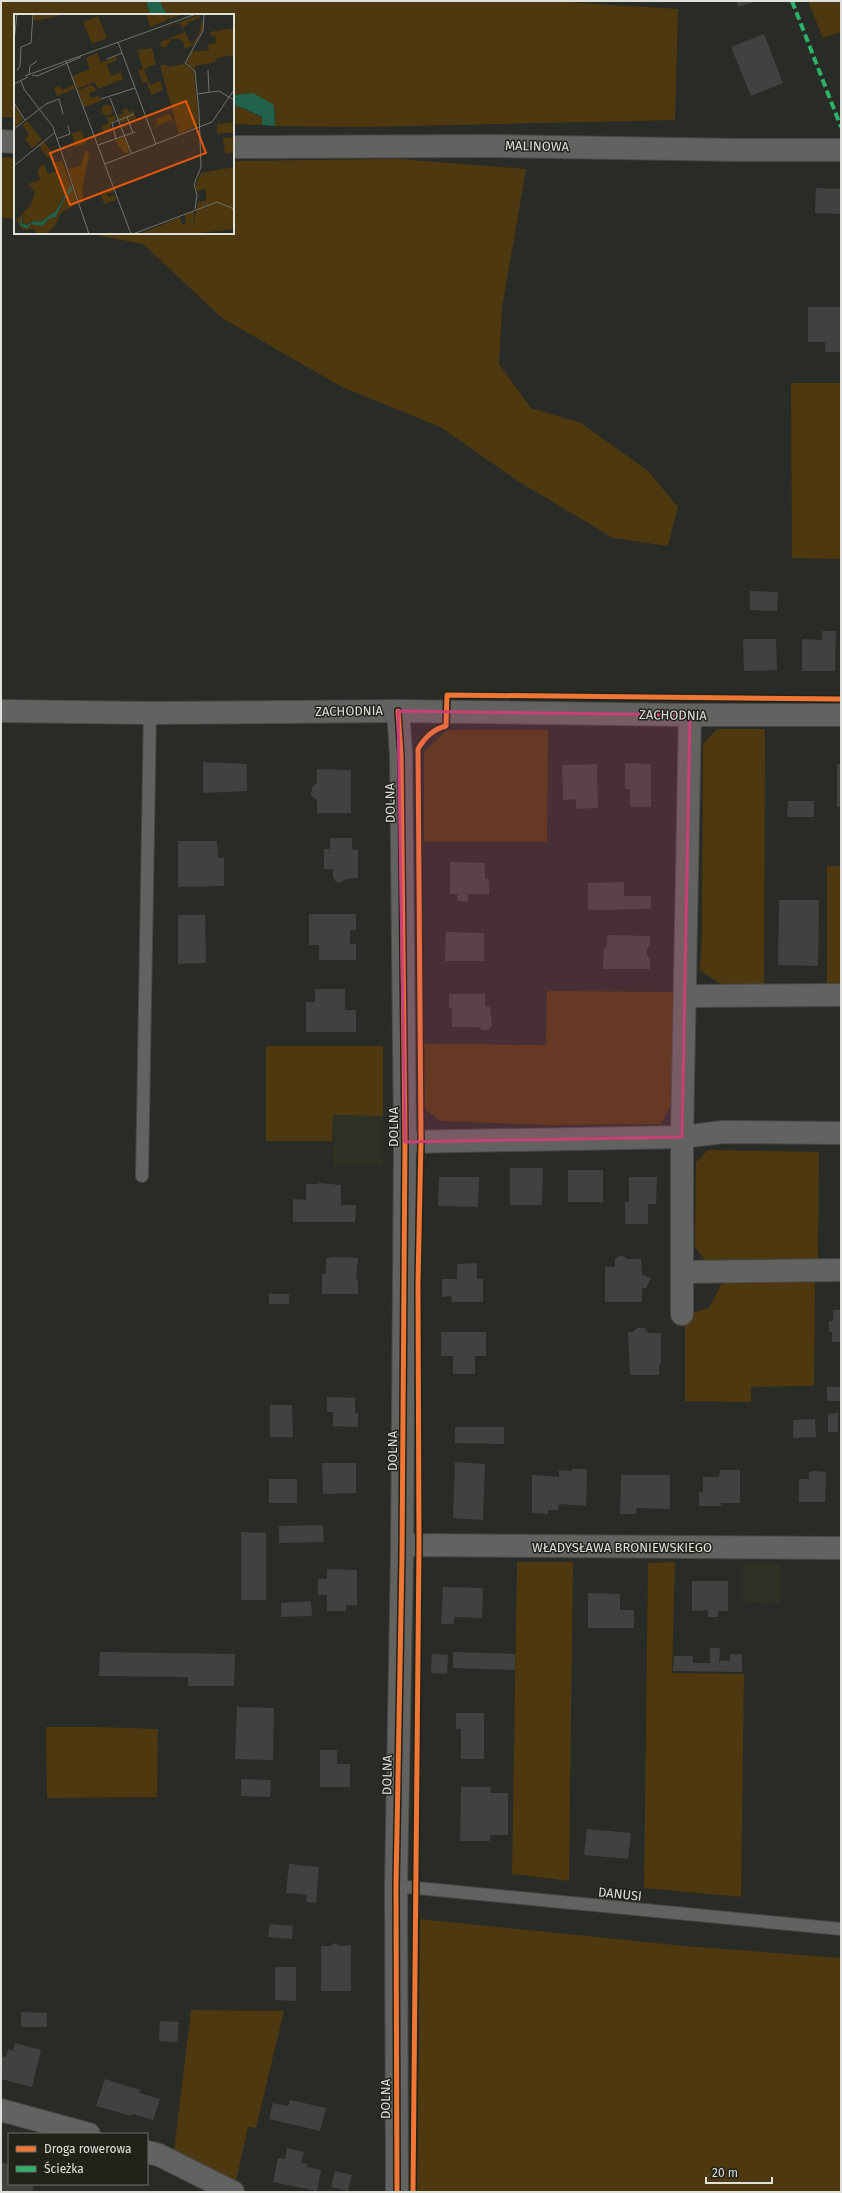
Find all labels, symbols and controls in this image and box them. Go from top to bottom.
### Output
inset map [14,14,234,234]
street label: MALINOWA [505,138,570,154]
street label: ZACHODNIA [315,703,384,719]
street label: ZACHODNIA [639,707,708,723]
street label: DOLNA [382,782,398,823]
street label: DOLNA [386,1106,401,1147]
street label: DOLNA [385,1430,400,1471]
street label: WŁADYSŁAWA BRONIEWSKIEGO [532,1540,712,1555]
street label: DOLNA [379,1754,395,1795]
street label: DANUSI [597,1884,643,1904]
street label: DOLNA [378,2078,393,2119]
legend [8,2133,148,2185]
text: Droga rowerowa [44,2142,131,2156]
scale bar [706,2159,772,2185]
text: Ścieżka [44,2161,84,2176]
text: 20 m [712,2166,738,2180]

